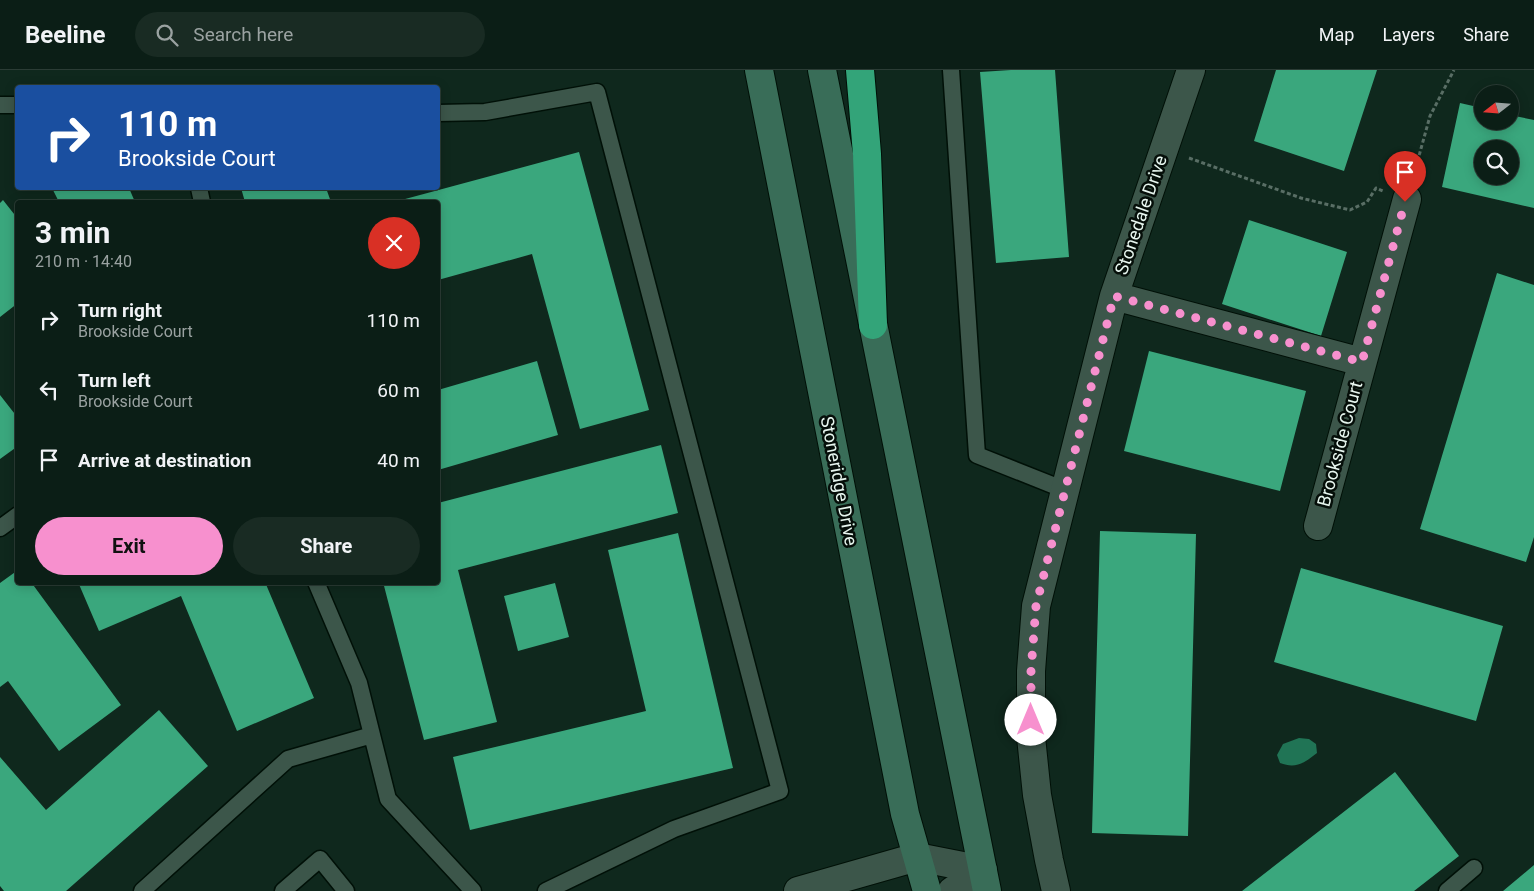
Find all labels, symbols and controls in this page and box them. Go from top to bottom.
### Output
search box [135,12,485,57]
text: Beeline [25,21,105,49]
icon: search [153,21,181,49]
text: Search here [193,23,293,46]
text: Map [1319,24,1354,45]
text: Layers [1382,24,1435,45]
text: Share [1463,24,1509,45]
north arrow [1474,85,1519,130]
map controls [1474,85,1519,185]
text: 110 m [118,104,217,145]
icon: right [35,105,100,170]
button: search [1474,140,1519,185]
text: Brookside Court [118,146,276,171]
pin [1384,151,1426,202]
street label: Stonedale Drive [1110,152,1171,277]
icon: arrive [1391,158,1419,186]
text: 3 min [35,215,110,250]
button: close [368,217,420,269]
text: 210 m · 14:40 [35,252,132,271]
text: Turn right [78,299,162,322]
icon: right [35,306,63,334]
text: 110 m [367,309,420,332]
text: Brookside Court [78,322,193,341]
text: Turn left [78,369,151,392]
icon: left [35,376,63,404]
text: 60 m [377,379,420,402]
street label: Brookside Court [1313,379,1366,509]
text: Brookside Court [78,392,193,411]
street label: Stoneridge Drive [817,414,862,547]
icon: arrive [35,446,63,474]
text: Arrive at destination [78,449,251,472]
text: 40 m [377,449,420,472]
button: Exit [35,517,223,575]
button: Share [233,517,420,575]
position arrow [1004,693,1056,745]

